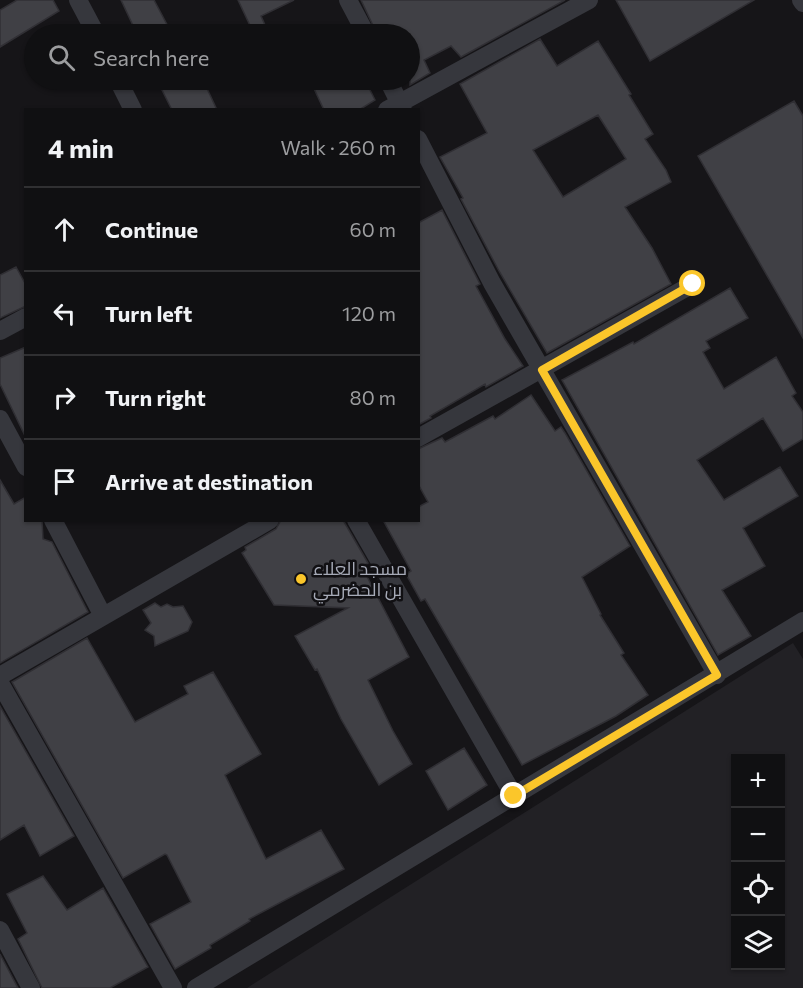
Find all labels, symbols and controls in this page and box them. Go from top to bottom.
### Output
search box [24,24,420,90]
icon: search [45,41,78,74]
text: Search here [93,44,209,71]
text: 4 min [48,132,114,163]
text: Walk · 260 m [280,135,396,159]
icon: ahead [48,213,81,246]
text: Continue [105,216,198,243]
text: 60 m [350,217,396,241]
route start [679,270,705,296]
icon: left [48,297,81,330]
text: Turn left [105,300,192,327]
text: 120 m [342,301,396,325]
icon: right [48,381,81,414]
text: Turn right [105,384,206,411]
text: 80 m [350,385,396,409]
icon: arrive [48,465,81,498]
text: Arrive at destination [105,468,313,495]
place label: مسجد العلاء بن الحضرمي [313,557,407,604]
marker: مسجد العلاء بن الحضرمي [294,572,308,586]
map controls [731,754,785,970]
button: + [731,754,785,808]
route end [500,782,526,808]
button: − [731,808,785,862]
button: locate [731,862,785,916]
button: layers [731,916,785,970]

